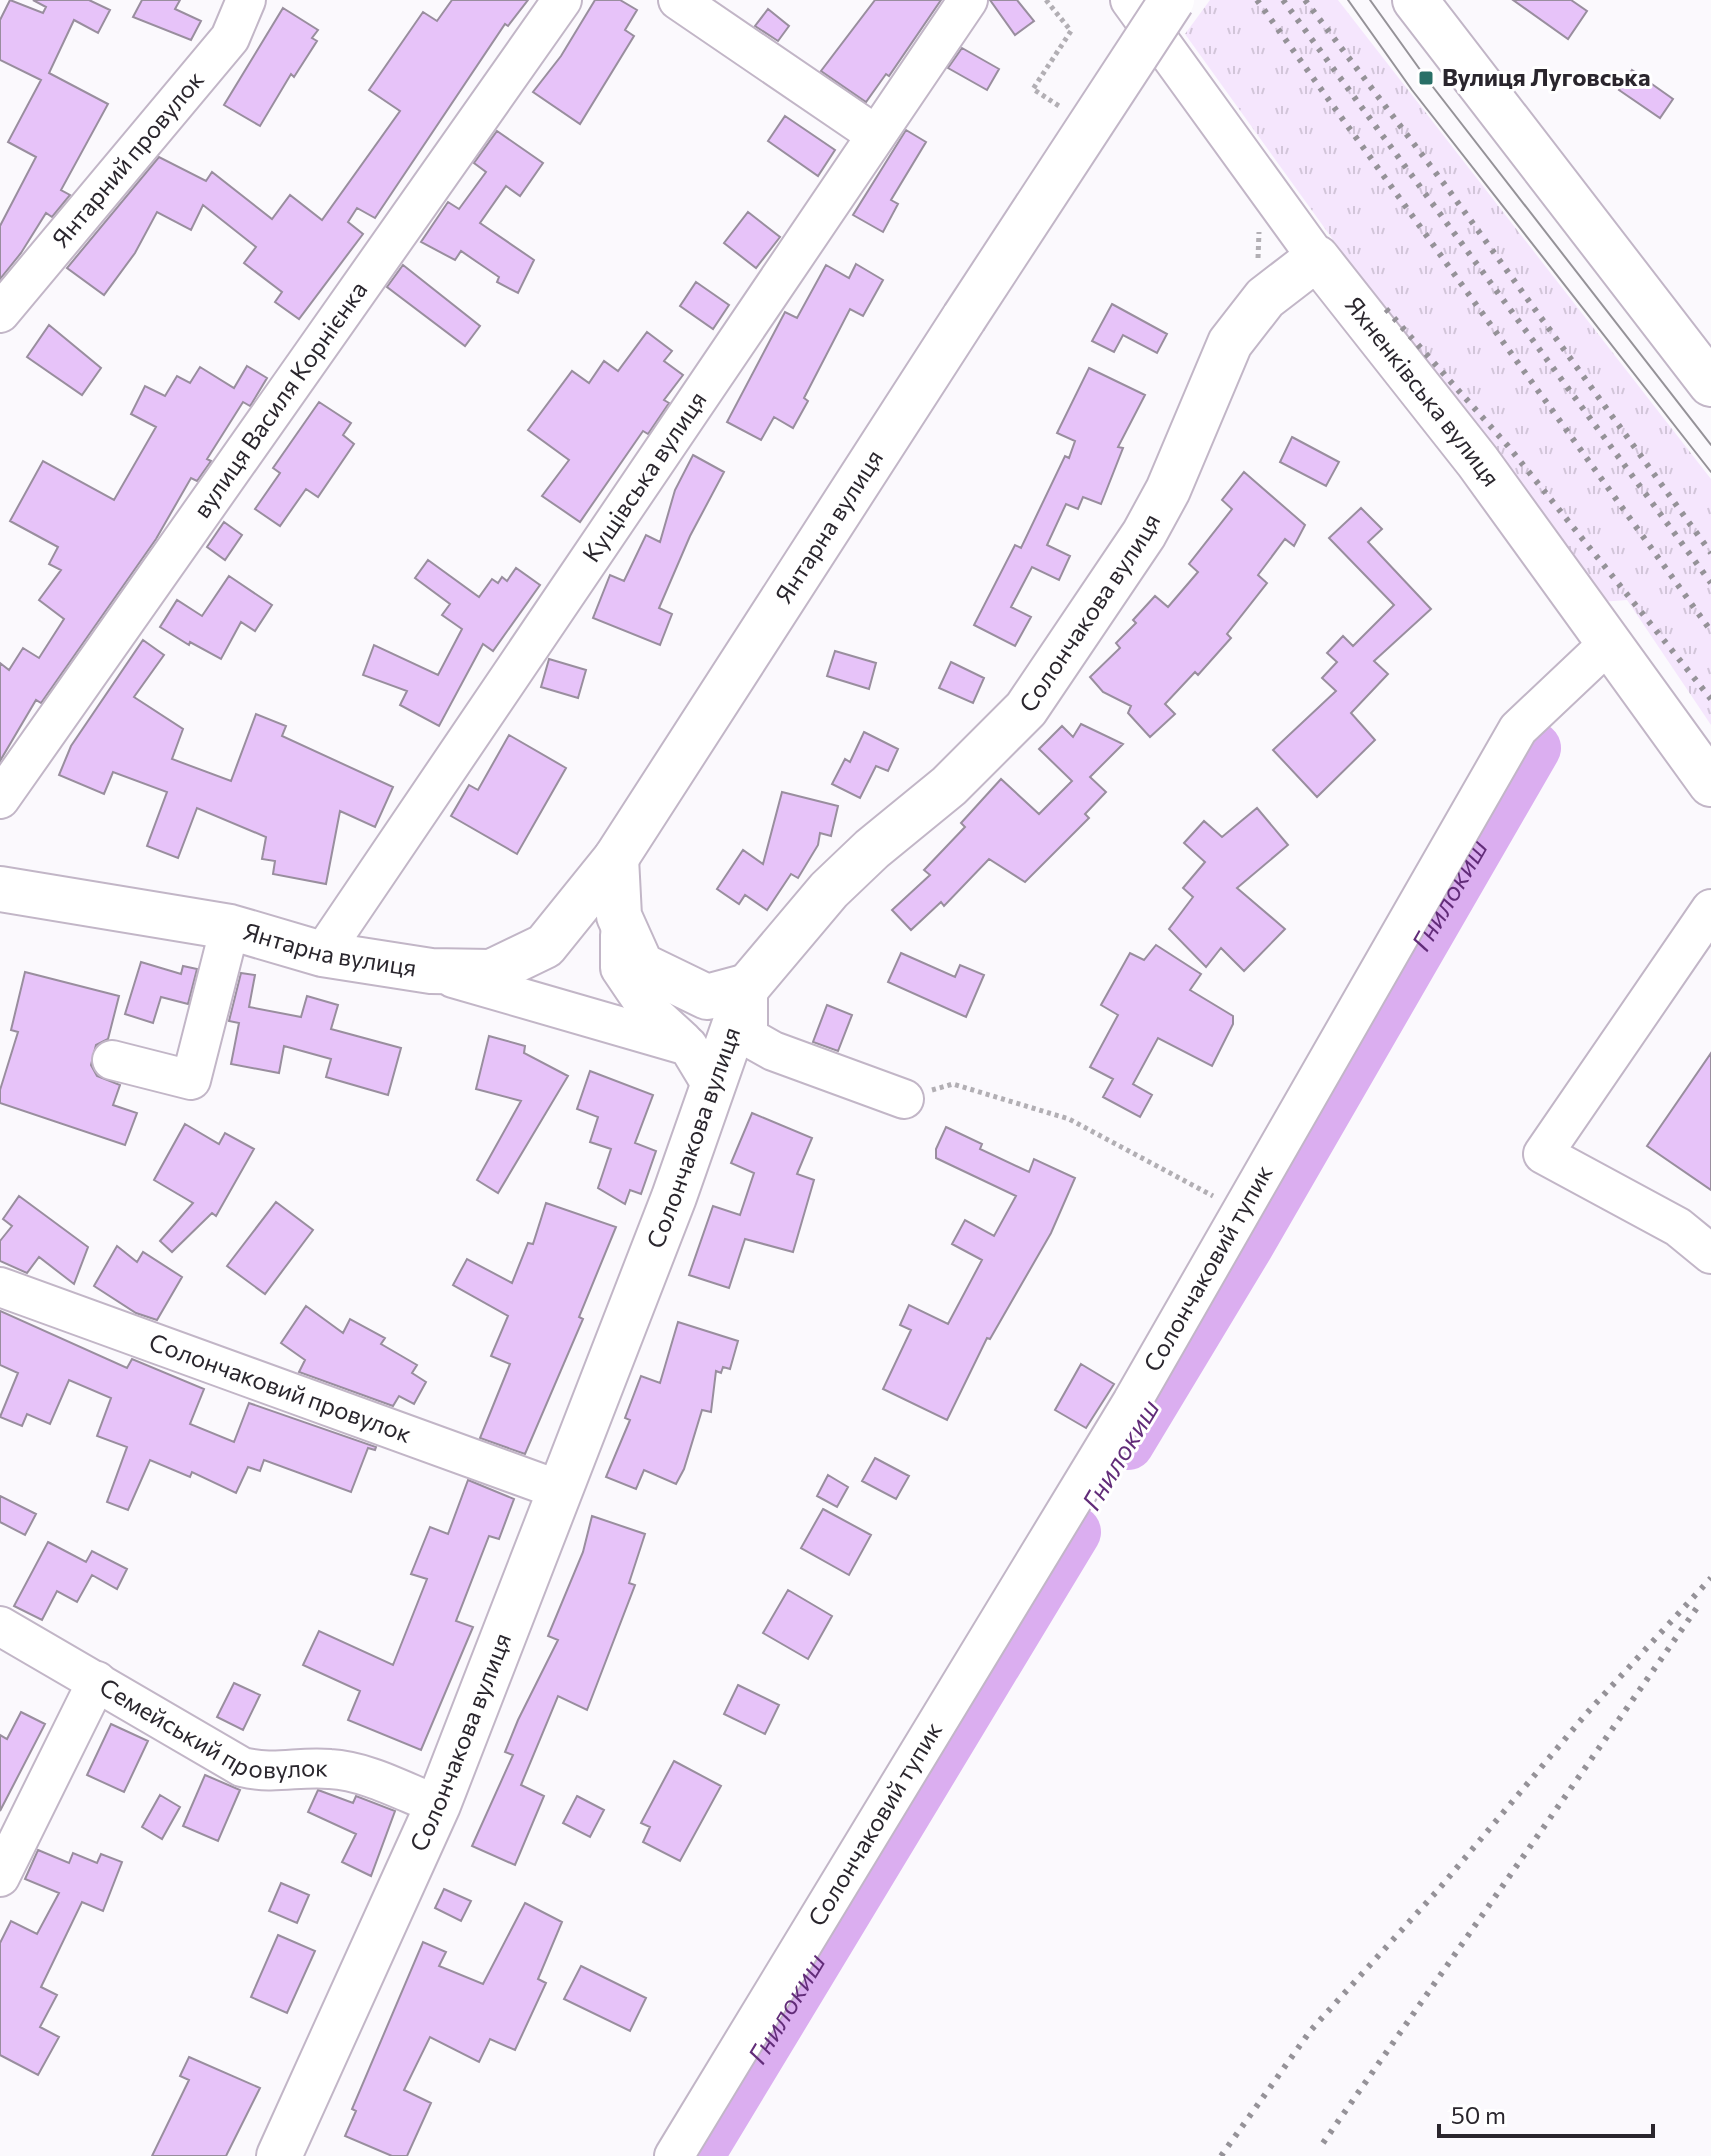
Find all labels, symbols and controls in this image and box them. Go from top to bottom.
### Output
place label: Вулиця Луговська [1442,62,1650,91]
street label: Янтарний провулок [45,65,209,253]
marker: Вулиця Луговська [1417,69,1435,87]
street label: вулиця Василя Корнієнка [186,275,373,523]
street label: Яхненківська вулиця [1340,290,1507,491]
street label: Кущівська вулиця [576,385,712,567]
street label: Янтарна вулиця [768,444,888,608]
street label: Солончакова вулиця [1012,508,1165,717]
water label: Гнилокиш [1404,834,1493,956]
street label: Янтарна вулиця [240,916,419,982]
street label: Солончакова вулиця [640,1023,745,1252]
street label: Солончаковий тупик [1137,1159,1278,1376]
street label: Солончаковий провулок [146,1326,416,1448]
water label: Гнилокиш [1075,1393,1165,1515]
street label: Солончакова вулиця [403,1629,516,1856]
street label: Семейський провулок [95,1671,329,1783]
street label: Солончаковий тупик [801,1716,947,1931]
water label: Гнилокиш [741,1947,831,2069]
scale bar [1439,2088,1653,2138]
text: 50 m [1451,2100,1506,2129]

